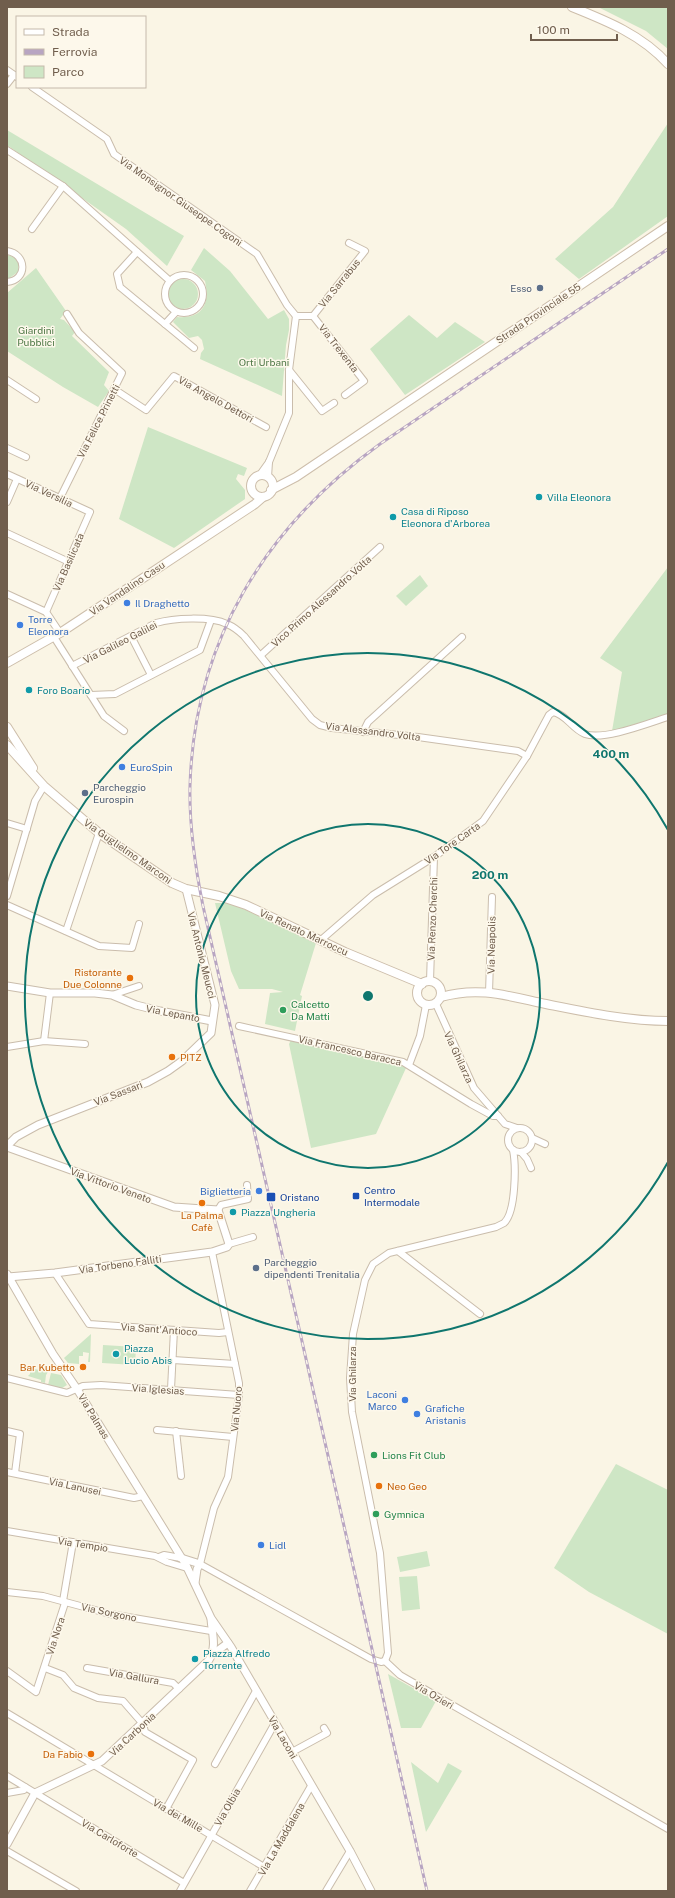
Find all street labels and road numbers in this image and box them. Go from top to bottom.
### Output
street label: Via Monsignor Giuseppe Cogoni [117,154,245,248]
street label: Via Sarrabus [316,256,362,310]
street label: Strada Provinciale 55 [493,280,583,346]
street label: Via Trexenta [316,321,362,375]
street label: Via Angelo Dettori [176,373,256,425]
street label: Via Felice Prinetti [74,382,122,460]
street label: Via Versilia [23,477,75,509]
street label: Via Basilicata [50,531,86,593]
street label: Vico Primo Alessandro Volta [268,553,374,649]
street label: Via Vandalino Casu [87,558,167,618]
street label: Via Galileo Galilei [81,618,159,666]
street label: Via Alessandro Volta [325,719,421,743]
street label: Via Guglielmo Marconi [82,816,174,886]
street label: Via Tore Carta [422,819,482,867]
street label: Via Renzo Cherchi [425,877,439,961]
street label: Via Renato Marroccu [258,906,351,958]
street label: Via Antonio Meucci [185,910,219,1000]
street label: Via Neapolis [484,916,498,974]
street label: Via Lepanto [145,1002,201,1024]
street label: Via Ghilarza [442,1029,476,1085]
street label: Via Francesco Baracca [297,1032,403,1068]
street label: Via Sassari [92,1078,144,1108]
street label: Via Vittorio Veneto [69,1165,154,1205]
street label: Via Torbeno Falliti [78,1252,162,1276]
street label: Via Sant'Antioco [120,1320,198,1338]
street label: Via Ghilarza [346,1346,358,1402]
street label: Via Iglesias [131,1381,185,1397]
street label: Via Nuoro [228,1385,244,1432]
street label: Via Palmas [76,1391,112,1441]
street label: Via Lanusei [48,1475,102,1497]
street label: Via Tempio [57,1534,109,1554]
street label: Via Sorgono [80,1600,138,1624]
street label: Via Nora [43,1615,67,1657]
street label: Via Gallura [108,1666,160,1686]
street label: Via Ozieri [412,1679,456,1711]
street label: Via Carbonia [106,1710,158,1758]
street label: Via Laconi [266,1713,300,1761]
street label: Via Olbia [211,1786,243,1828]
street label: Via dei Mille [151,1796,206,1834]
street label: Via La Maddalena [255,1800,307,1878]
street label: Via Carloforte [79,1816,141,1860]

